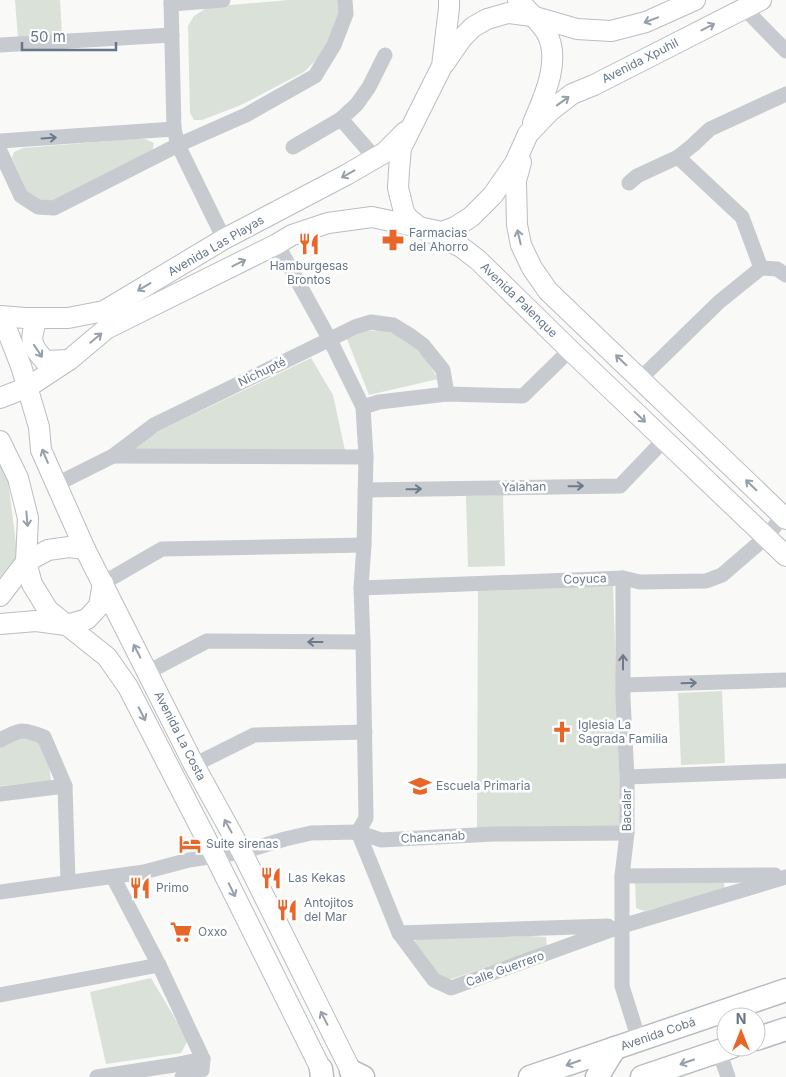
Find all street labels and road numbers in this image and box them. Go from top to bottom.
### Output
street label: Avenida Xpuhil [599,35,681,86]
street label: Avenida Las Playas [165,212,267,279]
street label: Avenida Palenque [478,259,561,340]
street label: Nichupté [236,354,288,390]
street label: Yalahan [502,479,546,494]
street label: Coyuca [563,570,607,587]
street label: Avenida La Costa [151,689,209,783]
street label: Bacalar [619,788,634,831]
street label: Chancanab [400,827,466,846]
street label: Calle Guerrero [464,947,546,990]
street label: Avenida Cobá [618,1014,697,1053]

